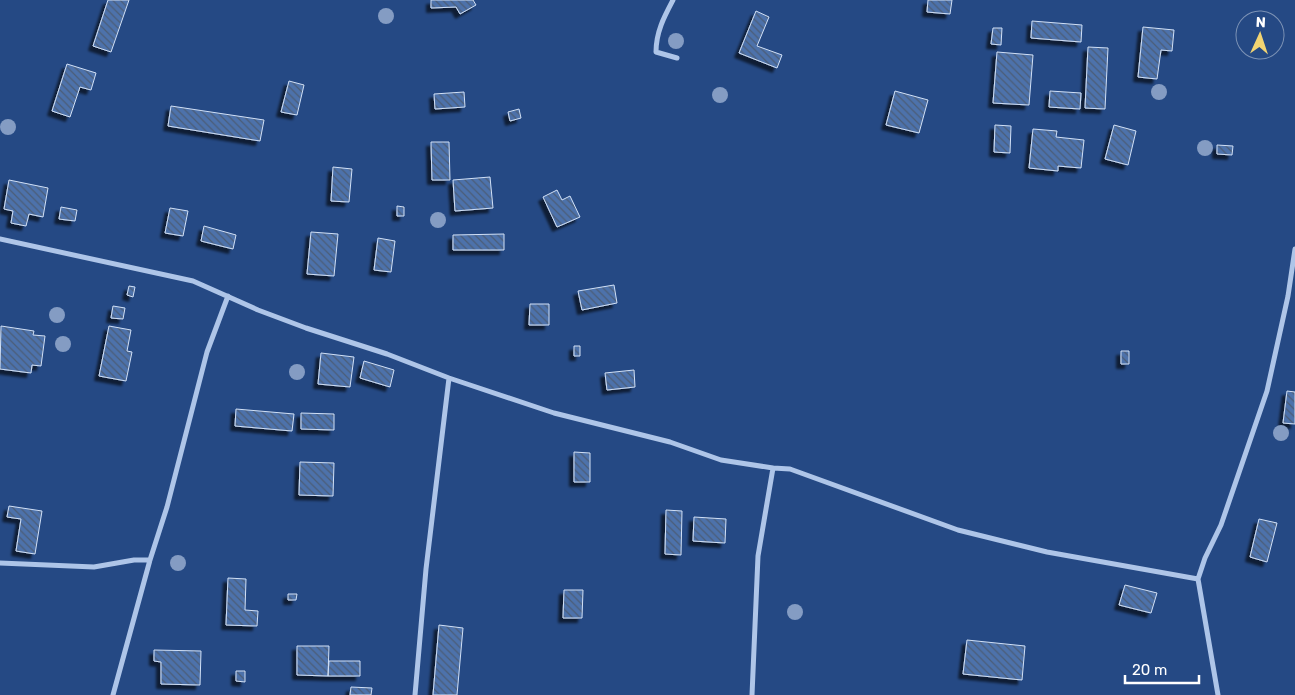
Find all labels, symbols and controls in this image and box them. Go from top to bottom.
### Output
north arrow [1235,10,1285,60]
text: N [1255,14,1266,31]
scale bar [1125,652,1199,684]
text: 20 m [1132,661,1167,679]

